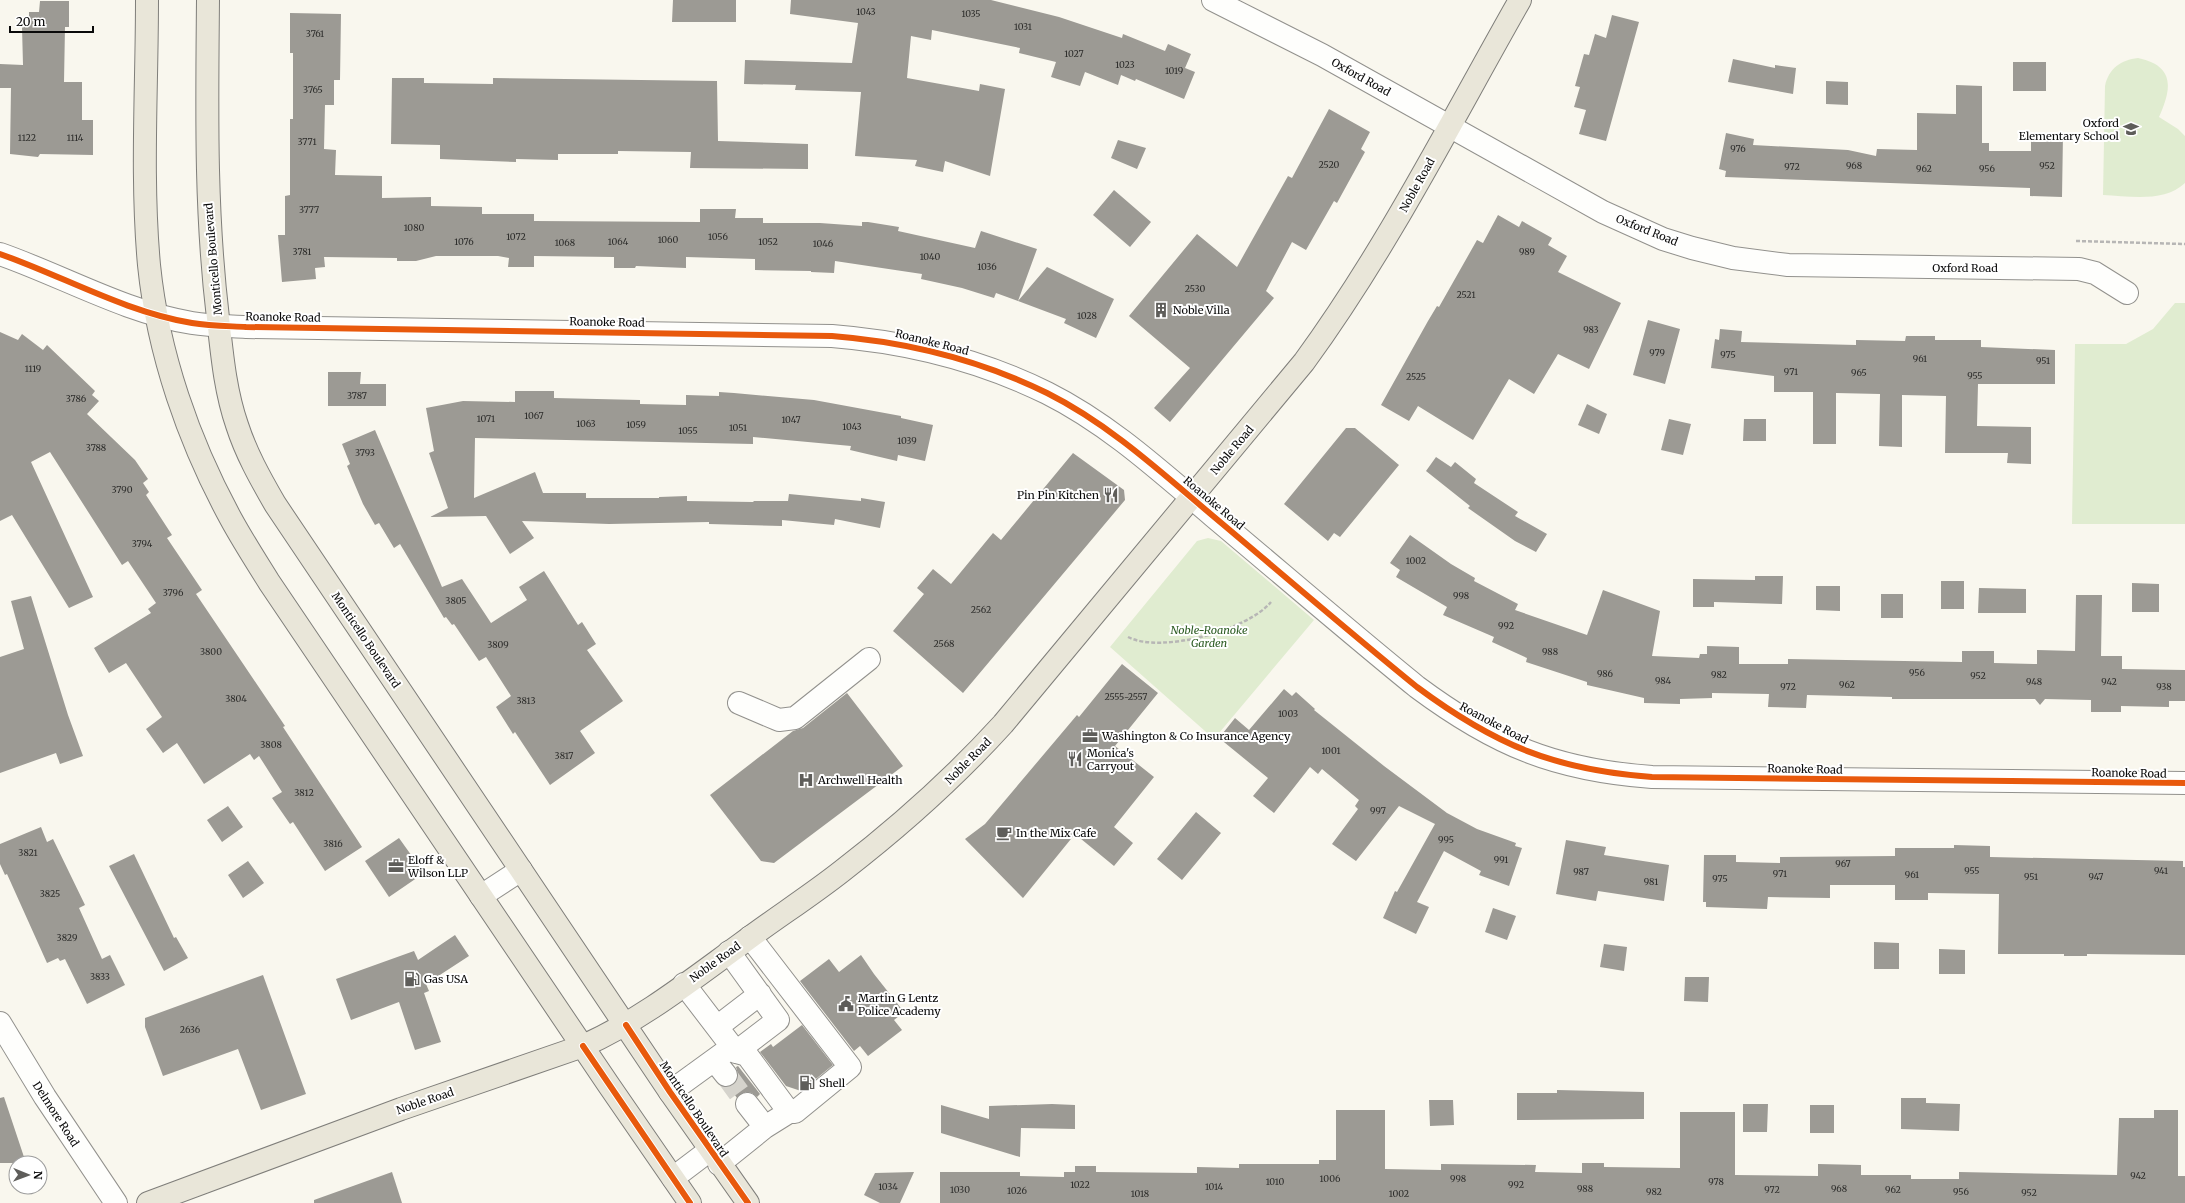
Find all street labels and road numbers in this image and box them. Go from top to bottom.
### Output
street label: Oxford Road [1329,55,1393,99]
street label: Noble Road [1396,155,1438,215]
street label: Monticello Boulevard [201,202,225,316]
street label: Oxford Road [1614,211,1680,249]
street label: Oxford Road [1932,261,1998,275]
street label: Roanoke Road [245,309,321,325]
street label: Roanoke Road [569,314,645,330]
street label: Roanoke Road [894,326,971,358]
street label: Noble Road [1207,422,1257,477]
street label: Roanoke Road [1181,473,1248,533]
street label: Monticello Boulevard [329,589,404,691]
street label: Roanoke Road [1457,699,1531,747]
street label: Noble Road [942,735,994,787]
street label: Roanoke Road [1767,761,1843,777]
street label: Roanoke Road [2091,765,2167,781]
street label: Noble Road [687,939,744,985]
street label: Monticello Boulevard [657,1058,732,1160]
street label: Delmore Road [30,1079,82,1149]
street label: Noble Road [394,1085,456,1117]

